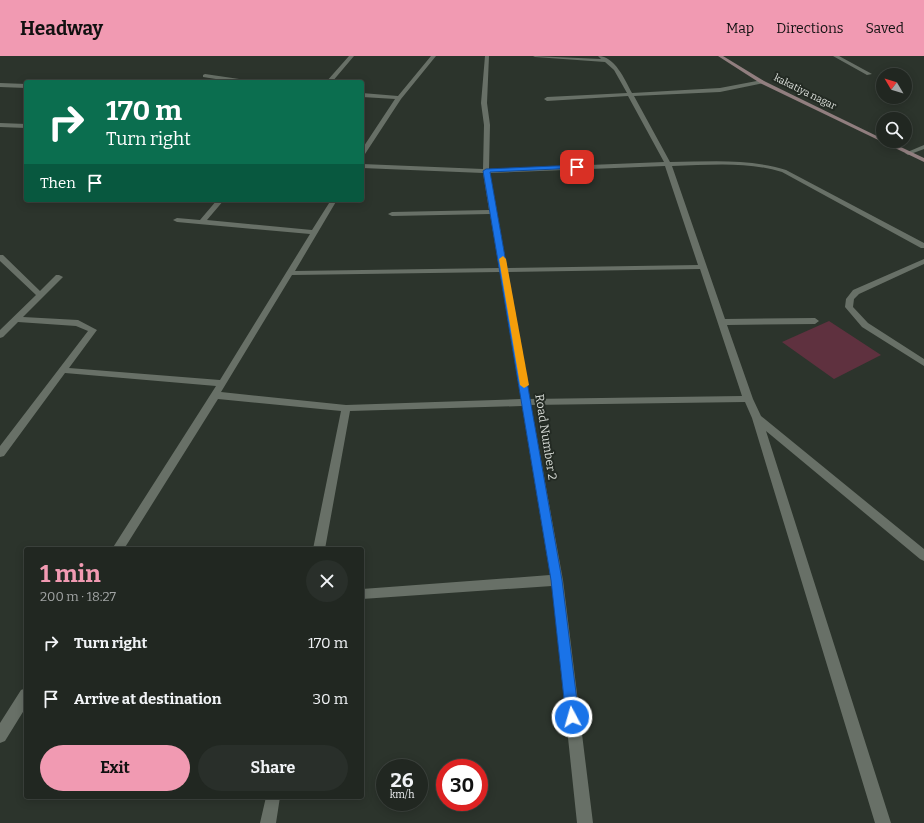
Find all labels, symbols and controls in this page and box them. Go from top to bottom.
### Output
text: Headway [20,17,103,40]
text: Map [726,20,754,37]
text: Directions [776,20,844,37]
text: Saved [866,20,904,37]
north arrow [876,68,912,104]
map controls [876,68,912,148]
street label: kakatiya nagar [772,72,839,113]
text: 170 m [106,94,182,127]
icon: right [40,96,92,148]
button: search [876,112,912,148]
text: Turn right [106,128,191,150]
pin [560,150,594,184]
icon: arrive [566,156,588,178]
icon: arrive [84,172,106,194]
text: Then [40,174,76,192]
street label: Road Number 2 [532,393,560,481]
text: 1 min [40,560,101,588]
button: close [306,560,348,602]
text: 200 m · 18:27 [40,589,116,604]
icon: right [40,632,62,654]
text: Turn right [74,634,147,652]
text: 170 m [308,634,348,652]
icon: arrive [40,688,62,710]
text: Arrive at destination [74,690,221,708]
text: 30 m [313,690,348,708]
position arrow [551,696,593,738]
button: Exit [40,745,190,791]
button: Share [198,745,348,791]
speed limit sign: 30 [436,759,488,811]
text: 26 [390,768,414,792]
text: km/h [390,789,414,801]

